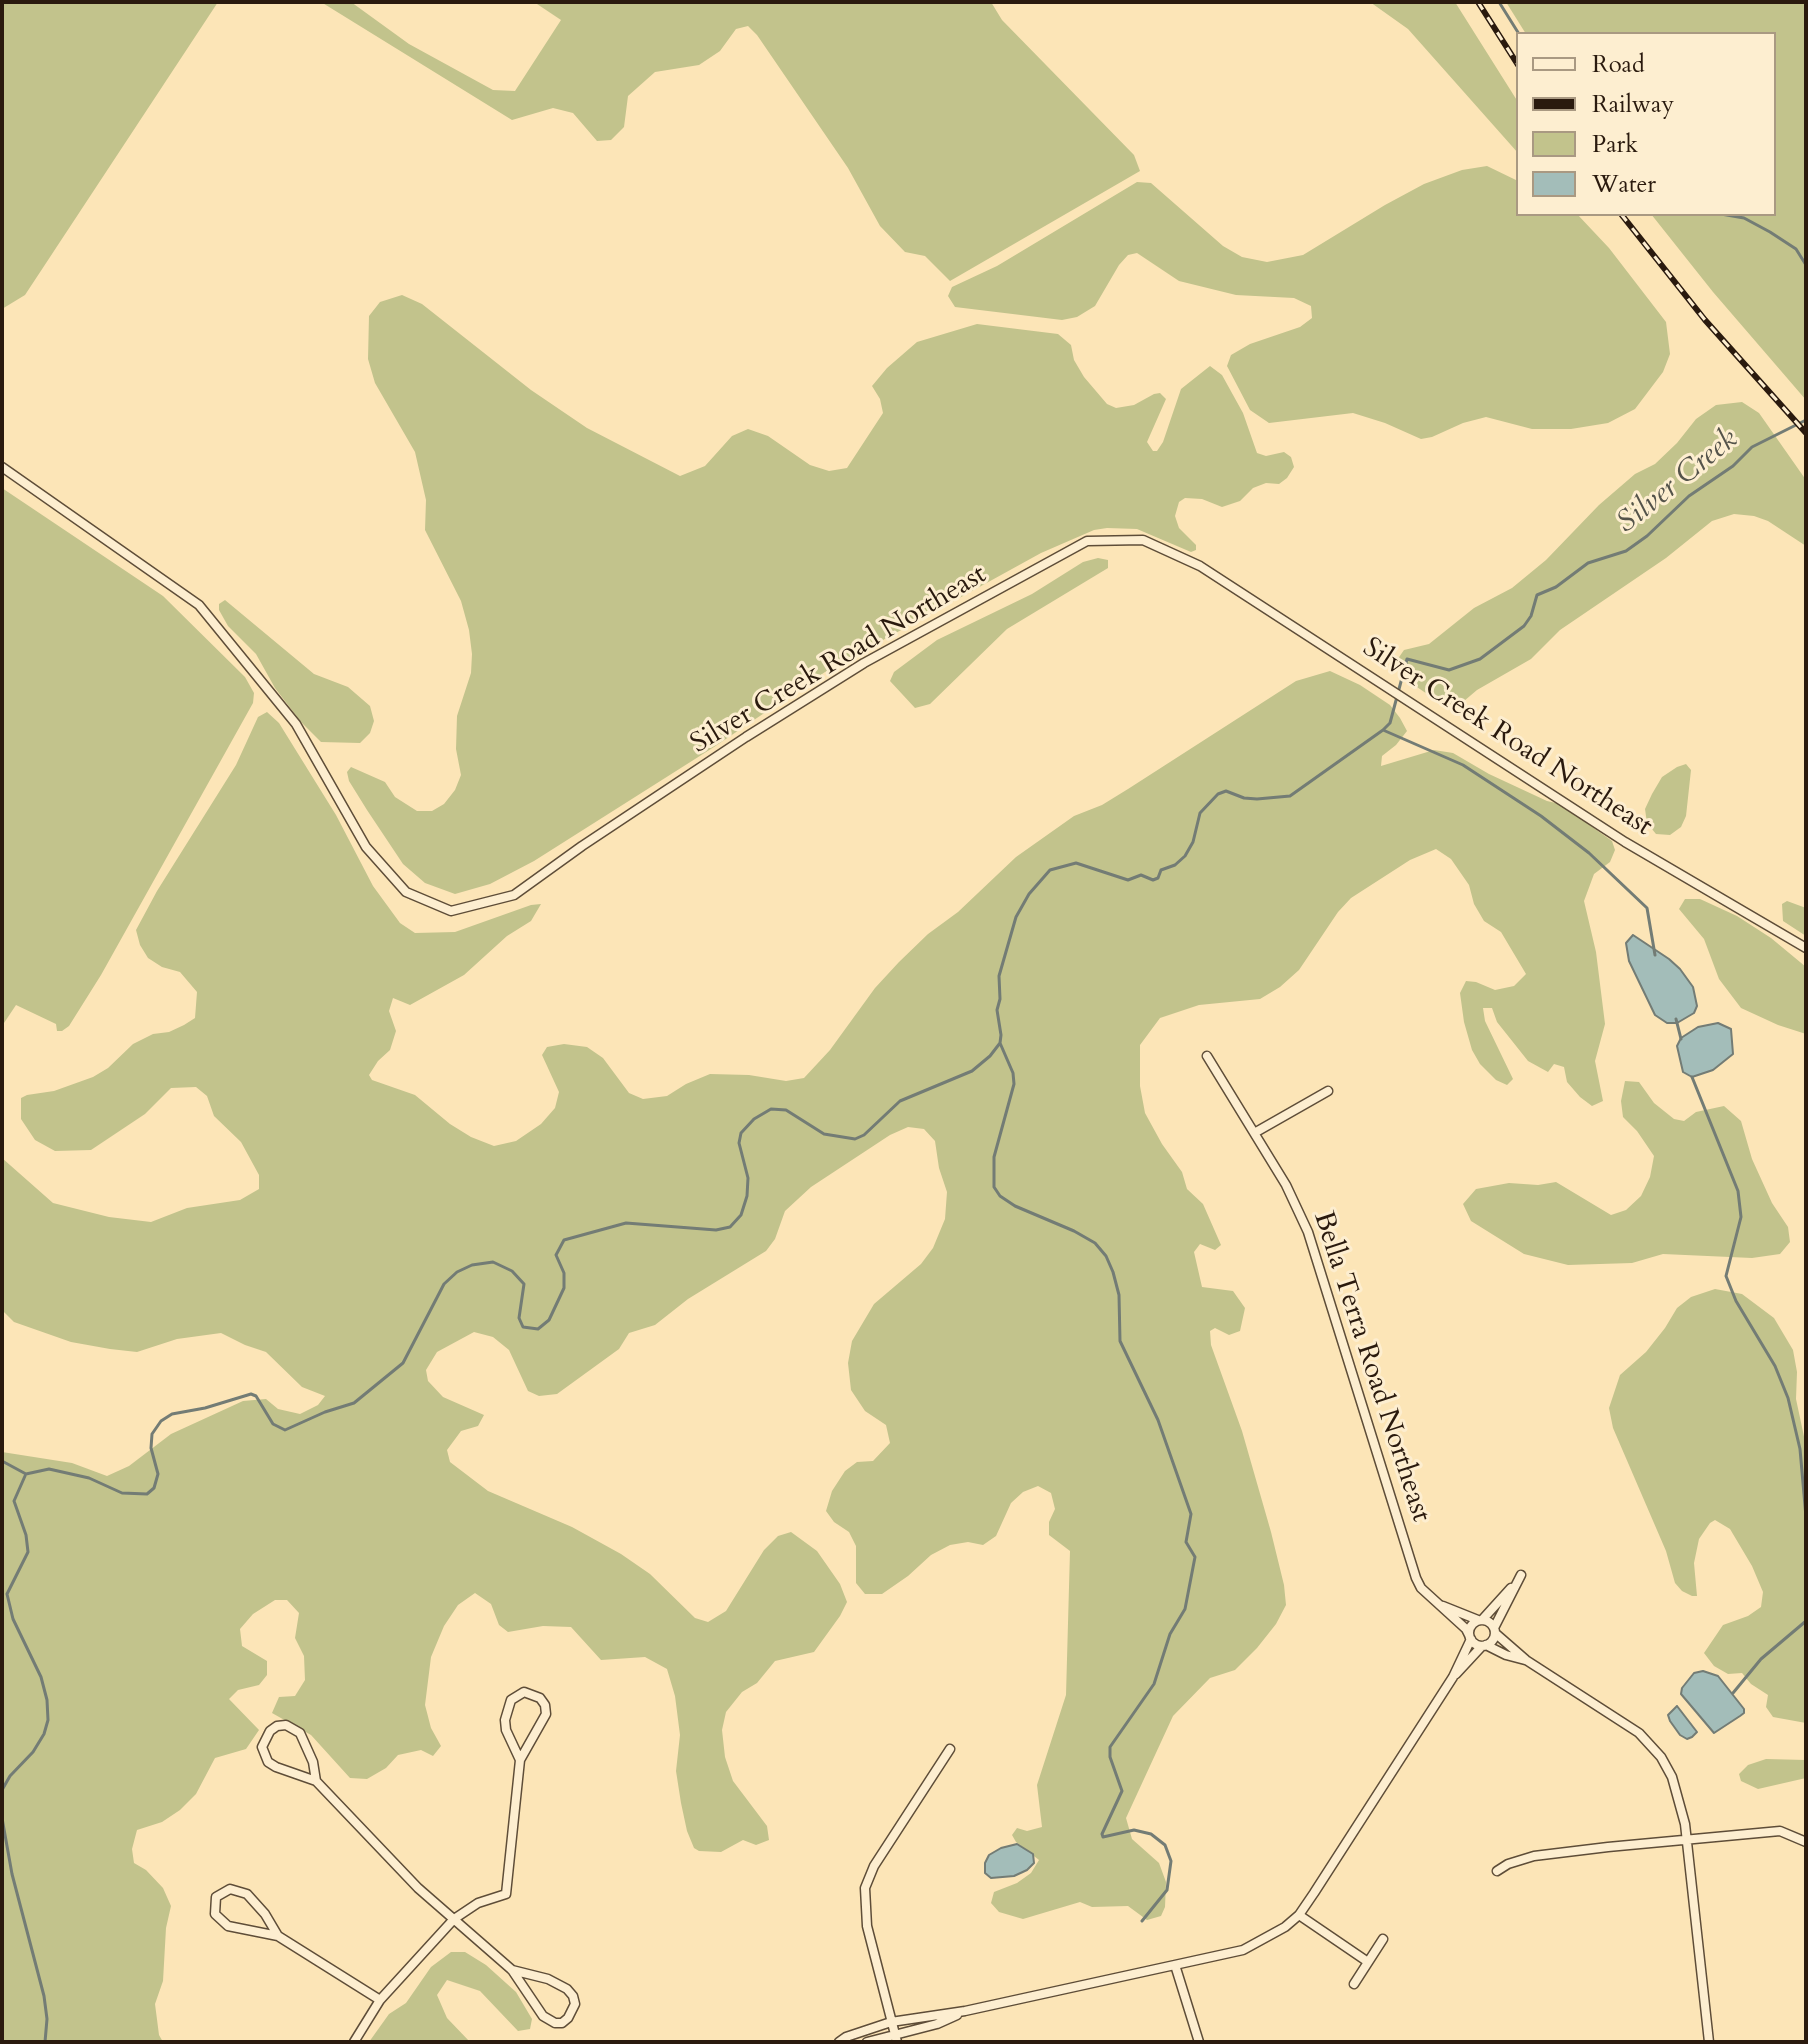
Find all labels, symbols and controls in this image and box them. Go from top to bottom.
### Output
legend [1516,32,1776,216]
text: Road [1592,48,1645,81]
text: Railway [1592,88,1674,121]
text: Park [1592,128,1638,161]
text: Water [1592,168,1656,201]
water label: Silver Creek [1610,422,1746,542]
street label: Silver Creek Road Northeast [685,558,993,762]
street label: Silver Creek Road Northeast [1356,632,1658,844]
street label: Bella Terra Road Northeast [1305,1208,1437,1526]

